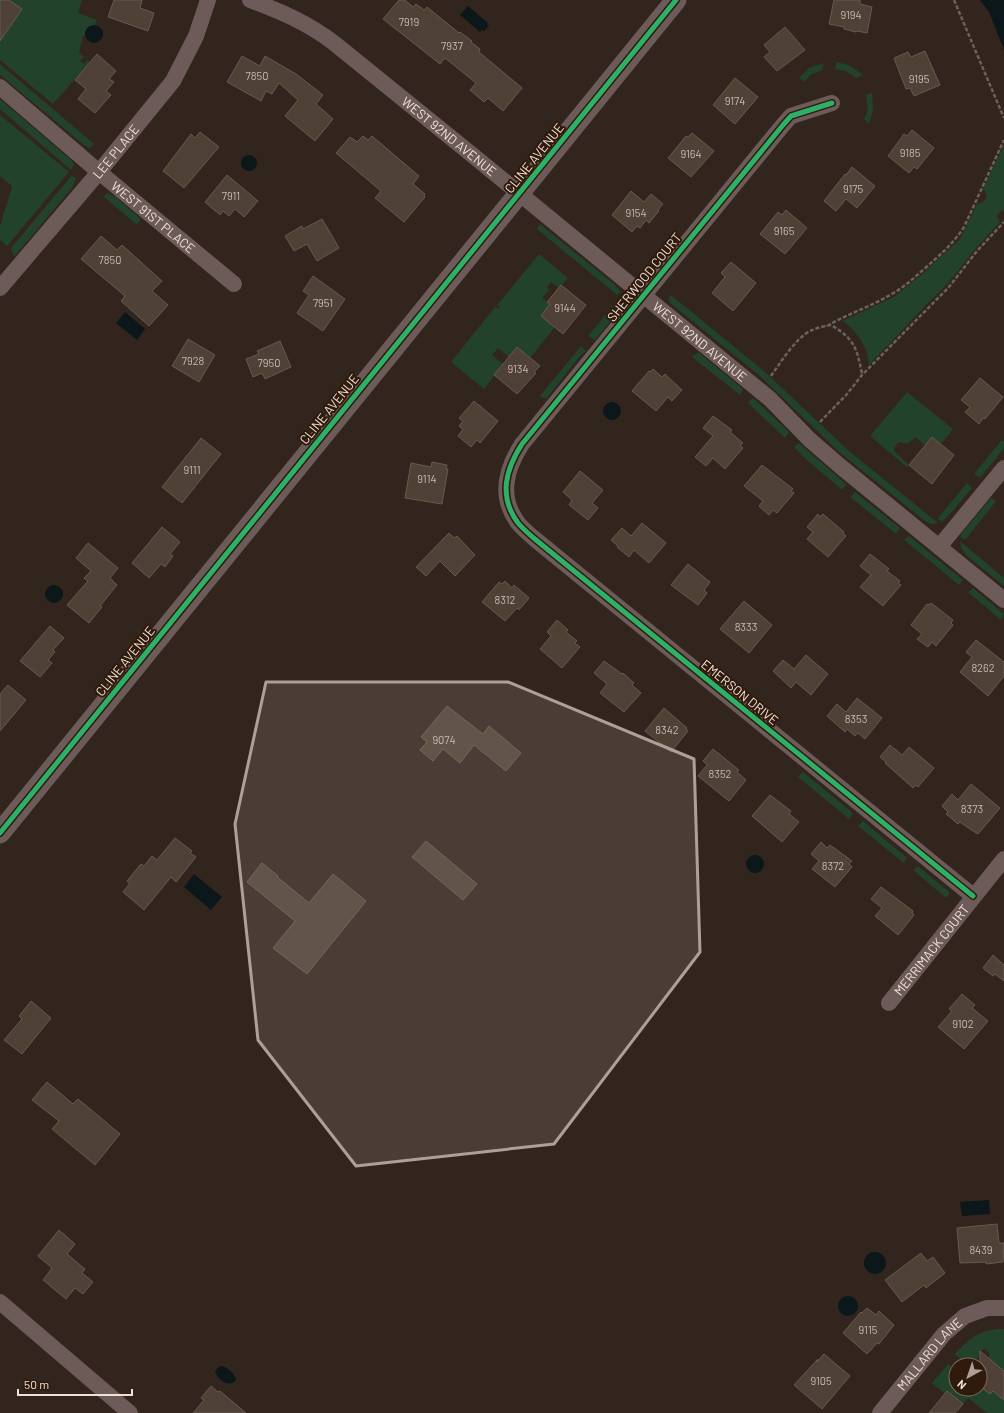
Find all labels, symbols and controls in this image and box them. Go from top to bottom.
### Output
house number: 9194 [840,8,862,21]
house number: 7919 [399,15,419,28]
house number: 7937 [441,39,463,52]
house number: 7850 [246,69,268,82]
house number: 9195 [909,72,930,85]
street label: WEST 92ND AVENUE [399,93,500,180]
house number: 9174 [725,94,745,107]
street label: CLINE AVENUE [501,120,567,196]
street label: LEE PLACE [89,121,142,182]
house number: 9185 [900,146,921,159]
house number: 9164 [680,147,702,160]
street label: WEST 91ST PLACE [108,178,199,256]
house number: 9175 [843,182,863,195]
house number: 7911 [222,189,240,202]
house number: 9154 [625,206,647,219]
house number: 9165 [774,224,795,237]
street label: SHERWOOD COURT [603,229,685,325]
house number: 7850 [99,253,121,266]
house number: 7951 [313,296,333,309]
street label: WEST 92ND AVENUE [650,298,750,385]
house number: 9144 [554,301,576,314]
house number: 7928 [182,354,205,367]
house number: 7950 [258,356,280,369]
house number: 9134 [507,362,529,375]
street label: CLINE AVENUE [296,371,362,447]
house number: 9111 [183,463,201,476]
house number: 9114 [417,472,437,485]
house number: 8312 [494,593,516,606]
house number: 8333 [735,620,757,633]
street label: CLINE AVENUE [92,623,158,699]
street label: EMERSON DRIVE [698,656,782,728]
house number: 8262 [971,661,995,674]
house number: 8353 [845,712,867,725]
house number: 8342 [655,723,679,736]
house number: 9074 [432,733,456,746]
house number: 8352 [709,767,732,780]
house number: 8373 [961,802,983,815]
house number: 8372 [822,859,844,872]
street label: MERRIMACK COURT [890,901,973,999]
house number: 9102 [952,1017,974,1030]
house number: 8439 [969,1243,993,1256]
street label: MALLARD LANE [894,1316,966,1394]
house number: 9115 [859,1323,878,1336]
north arrow [948,1357,988,1397]
scale bar [18,1371,132,1397]
house number: 9105 [810,1374,832,1387]
text: 50 m [24,1377,49,1391]

